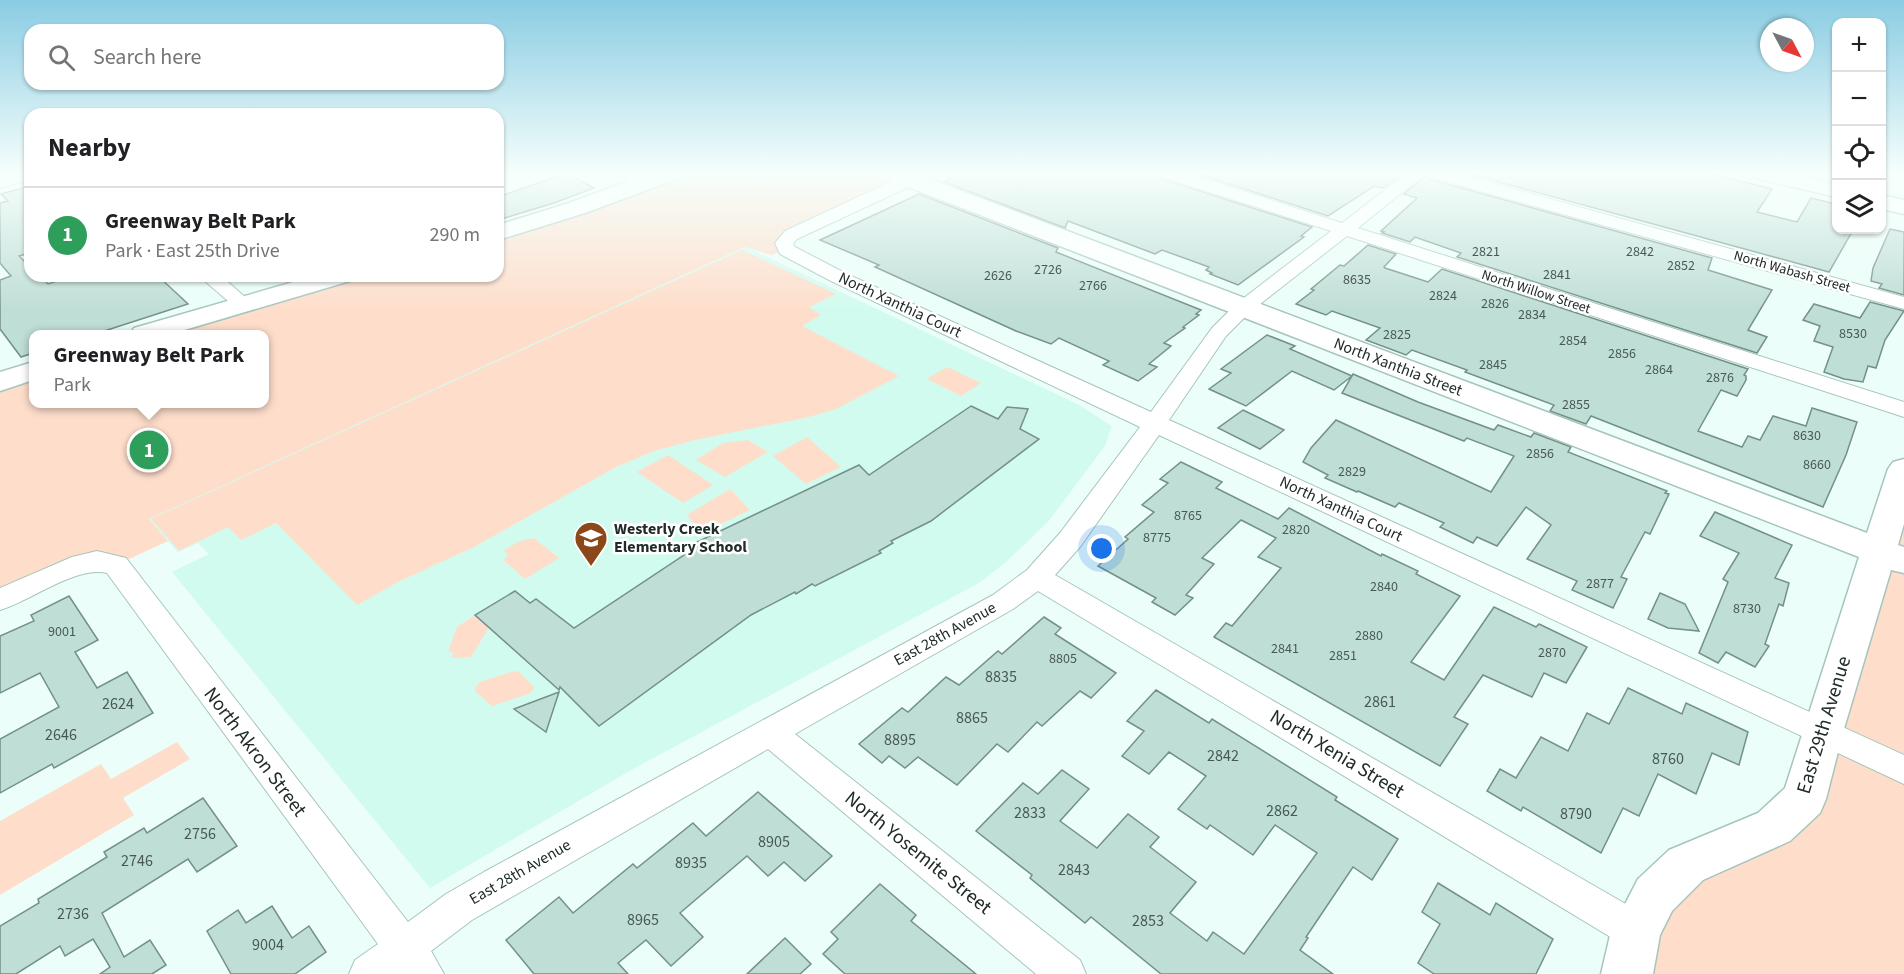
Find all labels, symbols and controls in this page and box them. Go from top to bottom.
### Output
north arrow [1760,18,1814,72]
map controls [1832,18,1886,234]
button: + [1832,18,1886,72]
search box [24,24,504,90]
icon: search [45,41,78,74]
text: Search here [93,41,201,73]
button: − [1832,72,1886,126]
button: locate [1832,126,1886,180]
text: Nearby [48,129,131,166]
button: layers [1832,180,1886,234]
text: Greenway Belt Park [105,205,296,237]
text: 1 [62,221,73,249]
text: 290 m [430,221,480,249]
text: Park · East 25th Drive [105,237,280,265]
house number: 2821 [1472,242,1500,262]
house number: 2842 [1626,242,1654,262]
street label: North Wabash Street [1731,246,1853,298]
house number: 2852 [1667,256,1695,276]
house number: 2726 [1034,260,1062,280]
street label: North Willow Street [1479,265,1593,319]
house number: 2841 [1543,265,1571,285]
house number: 2626 [984,266,1012,286]
street label: North Xanthia Court [835,267,966,343]
house number: 8635 [1343,270,1371,290]
house number: 2766 [1079,276,1107,296]
house number: 2824 [1429,286,1457,306]
house number: 2826 [1481,294,1509,314]
house number: 2834 [1518,305,1546,325]
house number: 8530 [1839,324,1867,344]
house number: 2825 [1383,325,1411,345]
popup [29,330,269,408]
house number: 2854 [1559,331,1587,351]
street label: North Xanthia Street [1331,332,1466,402]
text: Greenway Belt Park [54,339,244,371]
house number: 2856 [1608,344,1636,364]
house number: 2845 [1479,355,1507,375]
house number: 2864 [1645,360,1673,380]
house number: 2876 [1706,368,1734,388]
text: Park [54,371,91,399]
house number: 2855 [1562,395,1590,415]
house number: 8630 [1793,426,1821,446]
pin: 1 [130,428,168,472]
house number: 2856 [1526,444,1554,464]
house number: 8660 [1803,455,1831,475]
house number: 2829 [1338,462,1366,482]
street label: North Xanthia Court [1276,471,1407,547]
house number: 8765 [1174,506,1202,526]
place label: Westerly Creek Elementary School [614,518,747,558]
school or university icon: Westerly Creek Elementary School [573,520,609,567]
house number: 2820 [1282,520,1310,540]
house number: 8775 [1143,528,1171,548]
your location [1087,534,1116,563]
house number: 2877 [1586,574,1614,594]
house number: 2840 [1370,577,1398,597]
street label: East 28th Avenue [890,597,1000,671]
house number: 8730 [1733,599,1761,619]
house number: 9001 [48,622,76,642]
house number: 2880 [1355,626,1383,646]
house number: 2841 [1271,639,1299,659]
house number: 2870 [1538,643,1566,663]
house number: 2851 [1329,646,1357,666]
house number: 8805 [1049,649,1077,669]
street label: East 29th Avenue [1790,653,1858,797]
house number: 8835 [985,666,1017,688]
street label: North Akron Street [197,681,313,823]
house number: 2861 [1364,691,1396,713]
house number: 2624 [102,693,134,715]
street label: North Xenia Street [1264,703,1410,805]
house number: 8865 [956,707,988,729]
house number: 2646 [45,724,77,746]
house number: 8895 [884,729,916,751]
house number: 2842 [1207,745,1239,767]
house number: 8760 [1652,748,1684,770]
street label: North Yosemite Street [838,785,998,921]
house number: 2862 [1266,800,1298,822]
house number: 2833 [1014,802,1046,824]
house number: 8790 [1560,803,1592,825]
house number: 2756 [184,823,216,845]
house number: 8905 [758,831,790,853]
street label: East 28th Avenue [465,834,575,910]
house number: 2746 [121,850,153,872]
house number: 8935 [675,852,707,874]
house number: 2843 [1058,859,1090,881]
house number: 2736 [57,903,89,925]
house number: 8965 [627,909,659,931]
house number: 2853 [1132,910,1164,932]
house number: 9004 [252,934,284,956]

